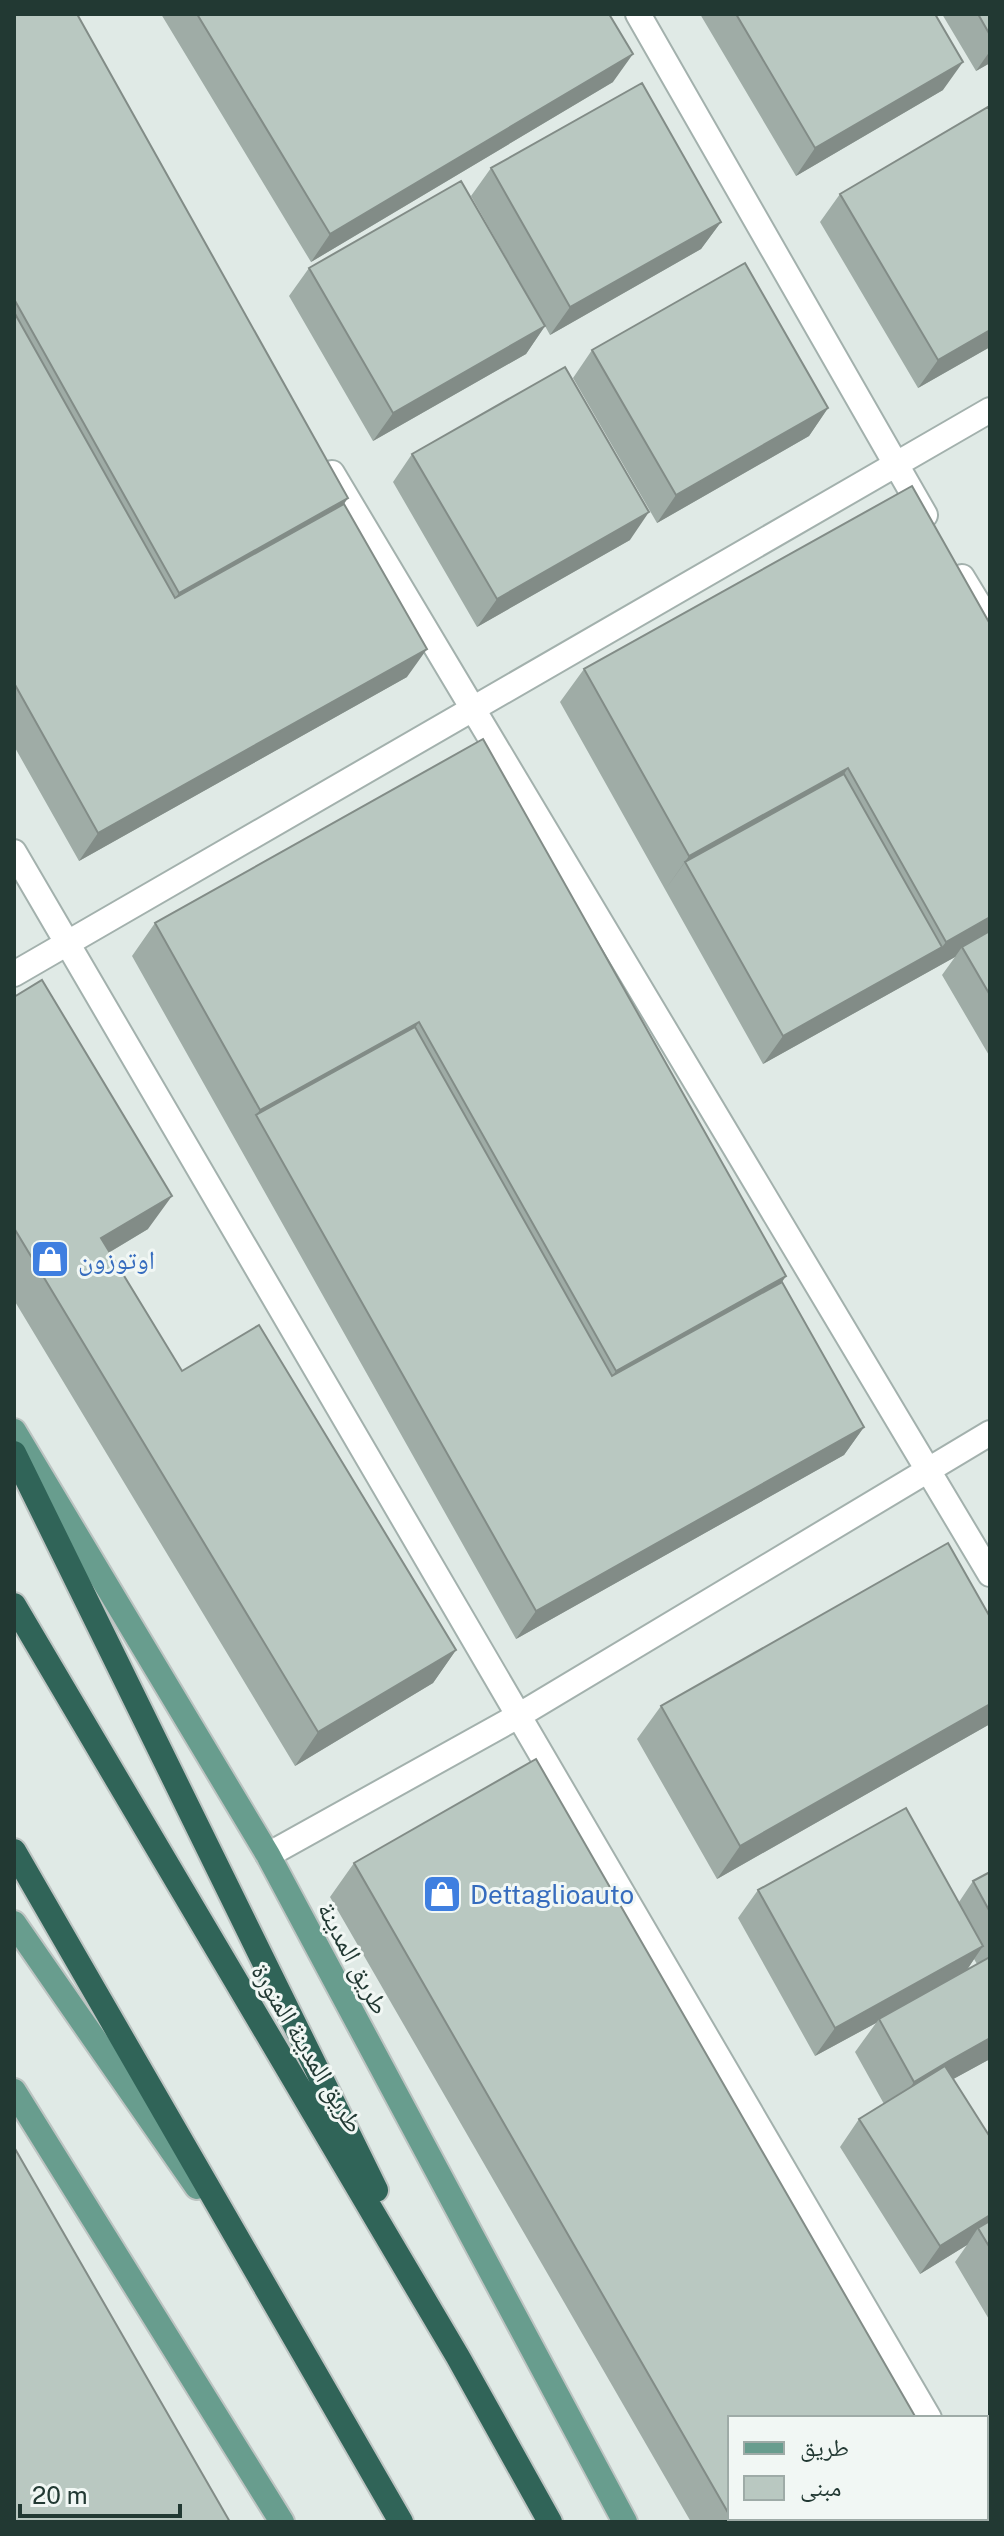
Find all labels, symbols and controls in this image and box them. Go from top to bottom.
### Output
shop icon: اوتوزون [29,1238,71,1280]
place label: اوتوزون [78,1244,155,1276]
shop icon: Dettaglioauto [421,1873,463,1915]
place label: Dettaglioauto [470,1879,634,1910]
street label: طريق المدينة [311,1897,396,2020]
street label: طريق المدينة المنورة [244,1958,371,2139]
legend [728,2416,988,2520]
text: طريق [800,2433,849,2462]
scale bar [20,2468,180,2518]
text: مبنى [800,2473,841,2502]
text: 20 m [32,2481,88,2509]

